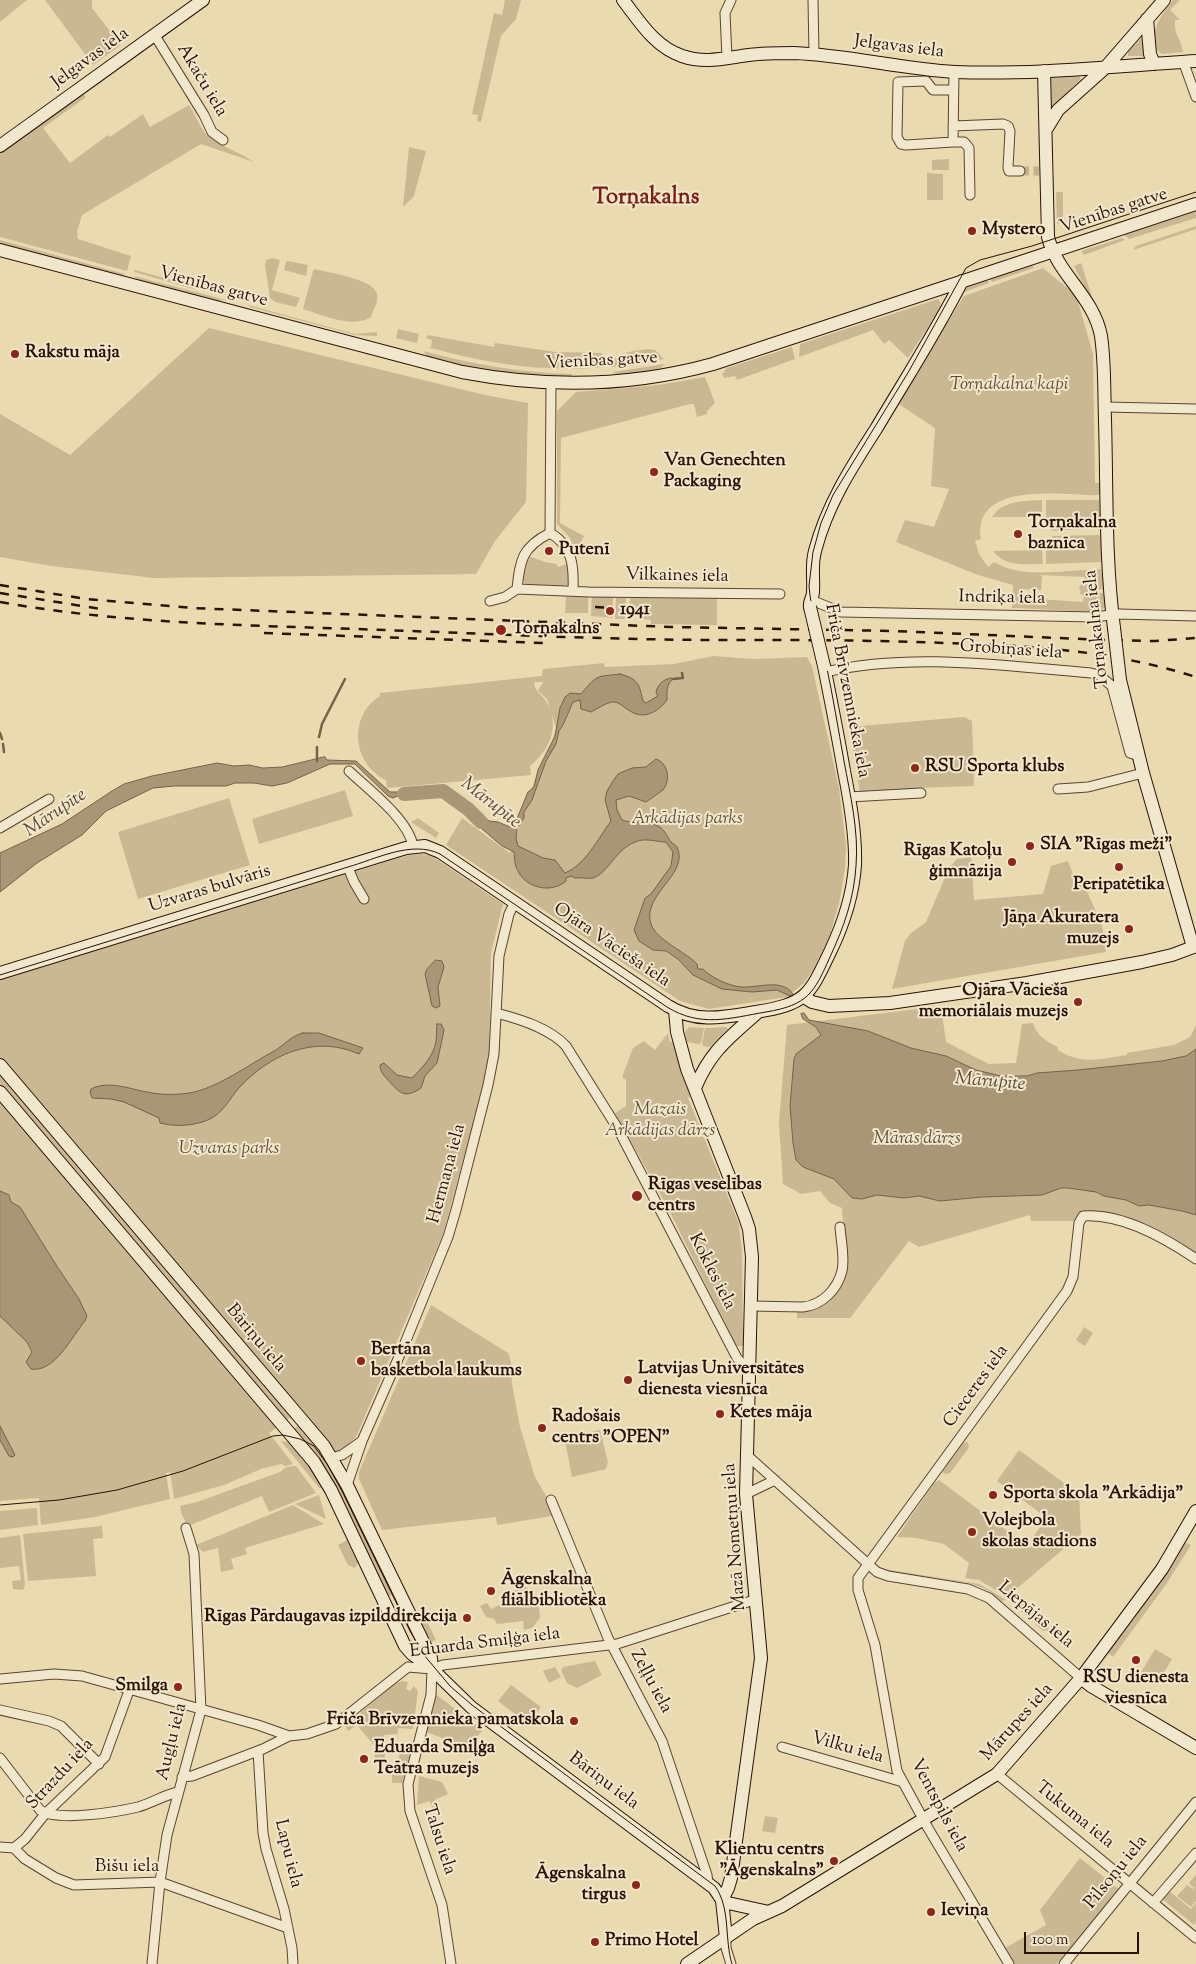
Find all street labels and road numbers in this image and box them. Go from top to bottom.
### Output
street label: Jelgavas iela [48,24,134,94]
street label: Jelgavas iela [853,32,945,64]
street label: Akaču iela [171,41,231,121]
street label: Vienības gatve [1057,184,1171,240]
street label: Vienības gatve [156,263,270,313]
street label: Vienības gatve [546,348,658,376]
street label: Vilkaines iela [625,565,729,589]
street label: Torņakalna iela [1081,569,1115,689]
street label: Indriķa iela [958,587,1046,611]
street label: Friča Brīvzemnieka iela [819,602,873,780]
street label: Grobiņas iela [959,637,1063,665]
street label: Uzvaras bulvāris [146,861,274,919]
street label: Ojāra Vācieša iela [548,899,674,993]
street label: Hermaņa iela [424,1122,472,1226]
street label: Kokles iela [683,1230,739,1314]
street label: Bāriņu iela [220,1300,290,1378]
street label: Cieceres iela [940,1341,1014,1433]
street label: Mazā Nometņu iela [720,1462,752,1612]
street label: Liepājas iela [992,1578,1078,1654]
street label: Eduarda Smiļģa iela [409,1624,561,1664]
street label: Zeļļu iela [624,1646,676,1718]
street label: Mārupes iela [977,1679,1059,1767]
street label: Augļu iela [153,1701,193,1783]
street label: Vilku iela [808,1728,886,1770]
street label: Strazdu iela [23,1735,99,1815]
street label: Bāriņu iela [564,1749,642,1815]
street label: Ventspils iela [904,1756,972,1856]
street label: Tukuma iela [1030,1778,1118,1854]
street label: Talsu iela [417,1802,459,1878]
street label: Lapu iela [268,1818,306,1890]
street label: Pilsoņu iela [1081,1832,1153,1914]
street label: Bišu iela [95,1857,159,1879]

